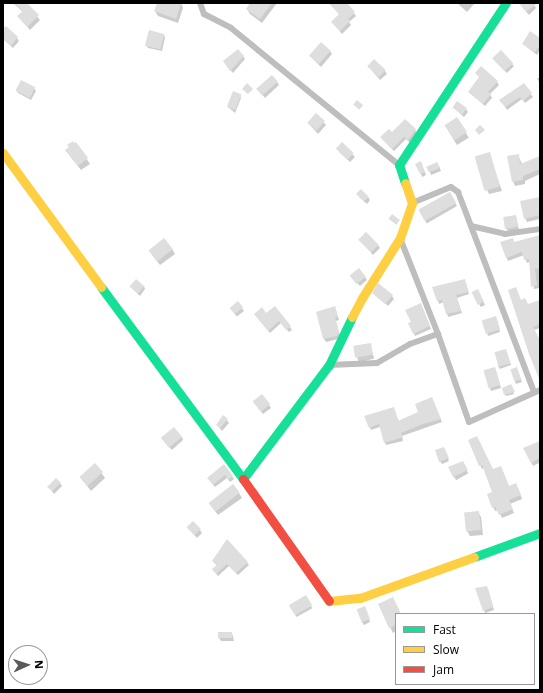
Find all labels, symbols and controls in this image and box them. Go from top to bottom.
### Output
legend [395,613,535,685]
text: Fast [433,621,456,638]
text: Slow [433,641,459,658]
north arrow [8,645,48,685]
text: N [32,660,47,669]
text: Jam [433,661,454,678]

